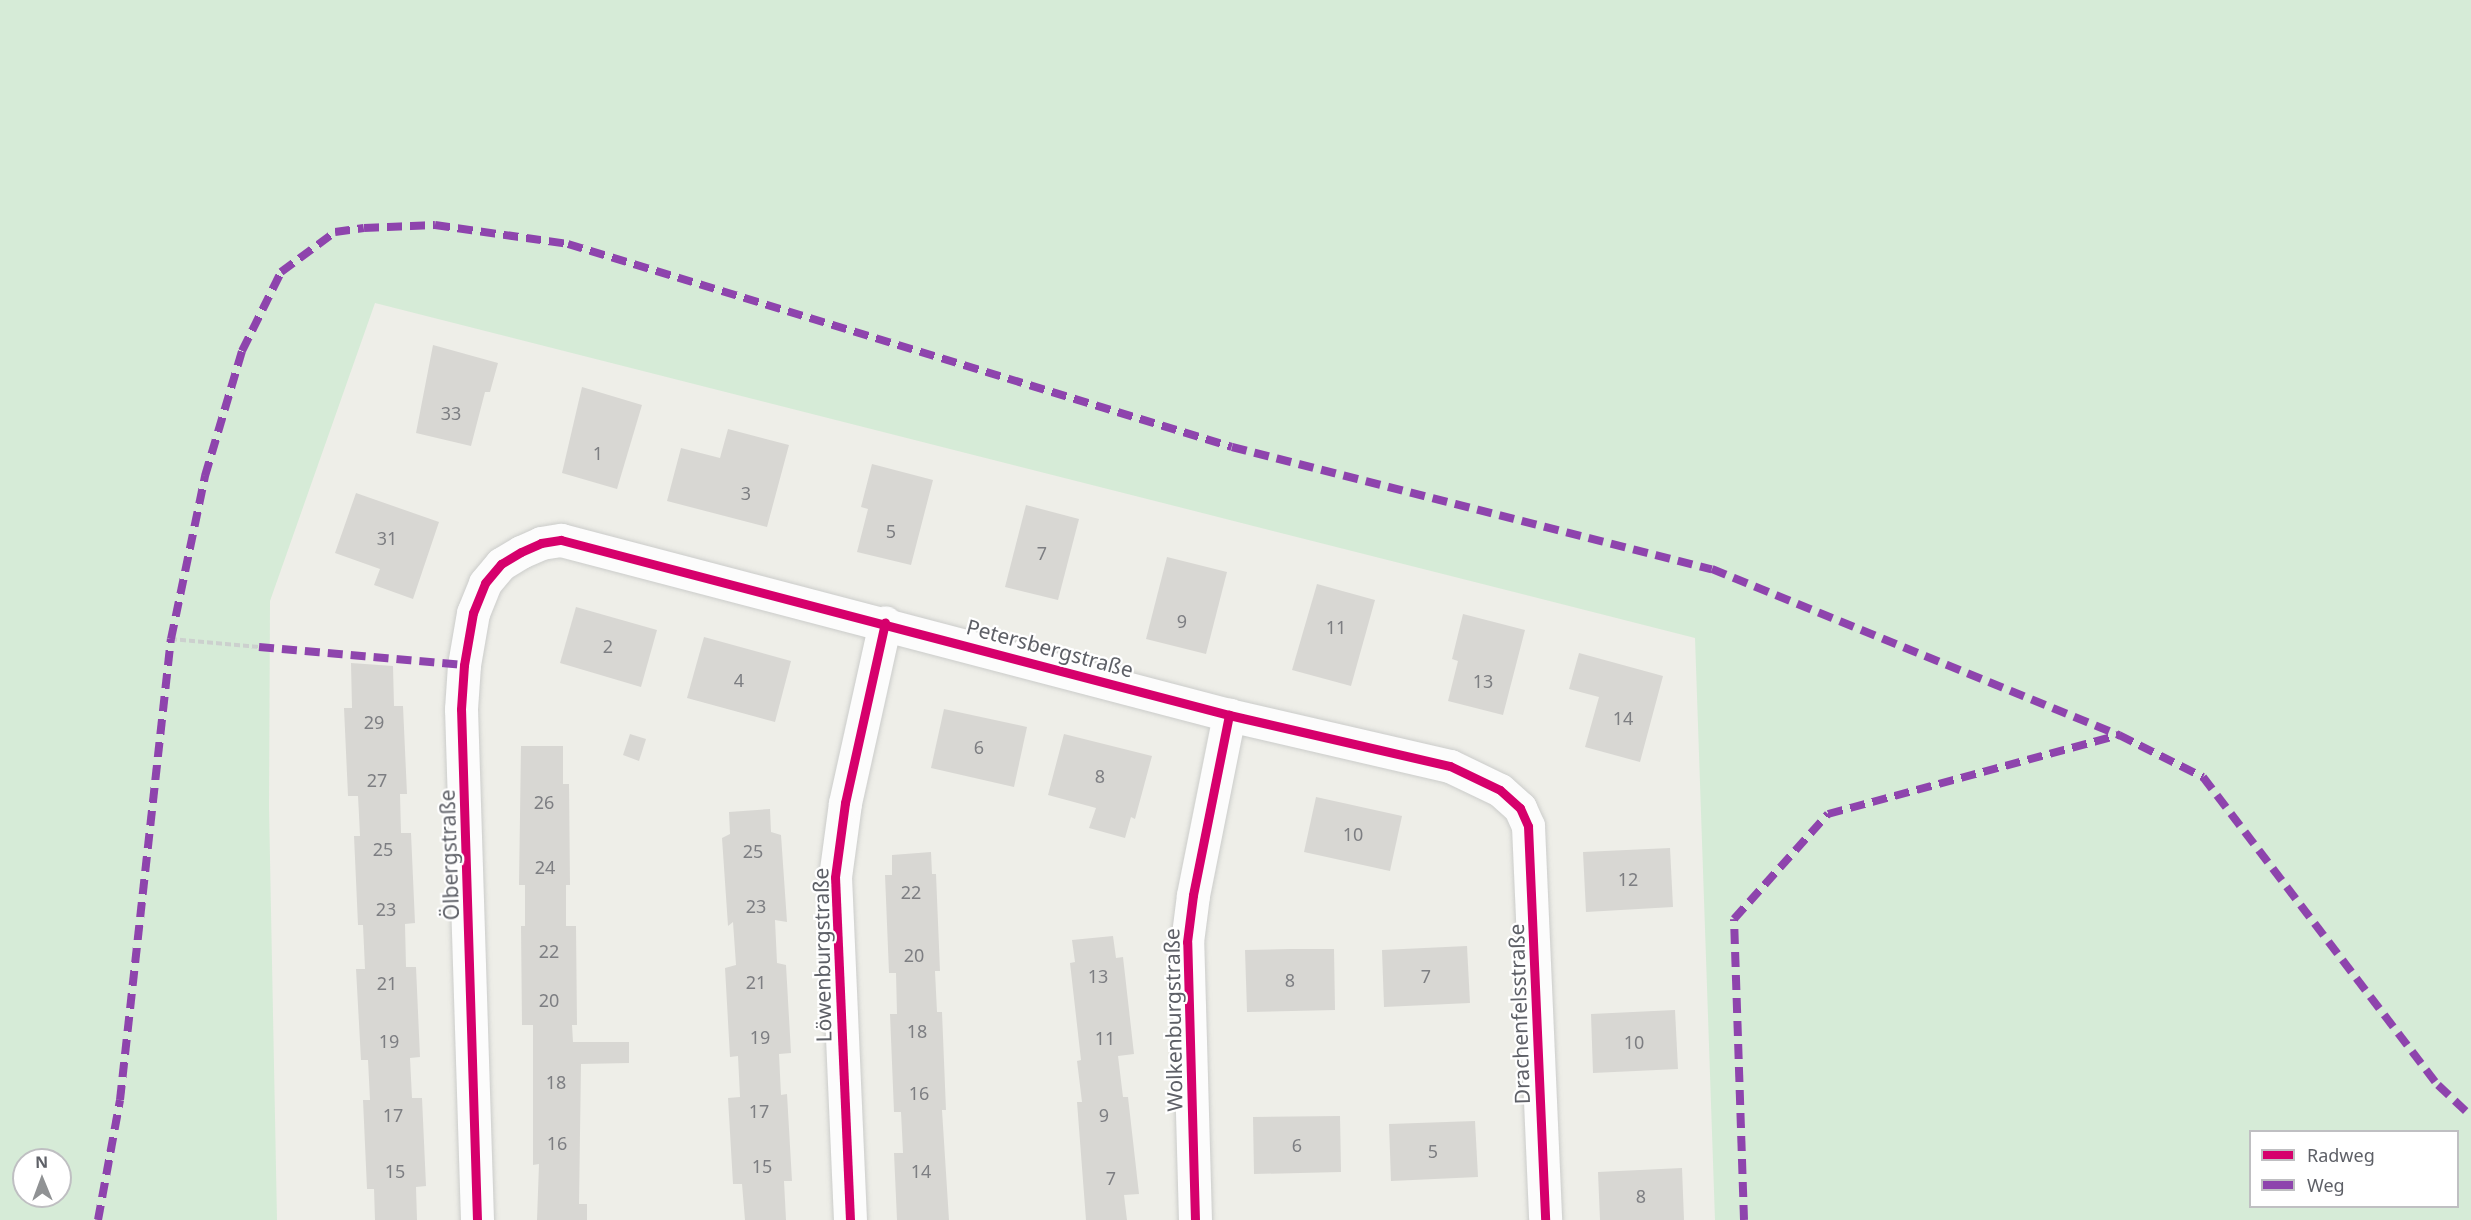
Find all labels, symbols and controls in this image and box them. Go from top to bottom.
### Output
house number: 33 [441,402,461,424]
house number: 1 [593,442,603,464]
house number: 3 [741,482,751,504]
house number: 5 [886,520,896,542]
house number: 31 [377,527,397,549]
house number: 7 [1037,542,1047,564]
house number: 9 [1177,610,1187,632]
street label: Petersbergstraße [964,614,1136,682]
house number: 11 [1326,616,1346,638]
house number: 2 [603,635,613,657]
house number: 4 [734,669,744,691]
house number: 13 [1473,670,1493,692]
house number: 14 [1613,707,1633,729]
house number: 29 [364,711,384,733]
house number: 6 [974,736,984,758]
house number: 8 [1095,765,1105,787]
house number: 27 [367,769,387,791]
street label: Ölbergstraße [434,789,464,921]
house number: 26 [534,791,554,813]
house number: 10 [1343,823,1363,845]
house number: 25 [373,838,393,860]
house number: 25 [743,840,763,862]
house number: 24 [535,856,555,878]
street label: Löwenburgstraße [808,867,836,1043]
house number: 12 [1618,868,1638,890]
house number: 22 [901,881,921,903]
house number: 23 [746,895,766,917]
house number: 23 [376,898,396,920]
street label: Drachenfelsstraße [1503,923,1535,1105]
street label: Wolkenburgstraße [1159,928,1187,1112]
house number: 22 [539,940,559,962]
house number: 20 [904,944,924,966]
house number: 13 [1088,965,1108,987]
house number: 7 [1421,965,1431,987]
house number: 8 [1285,969,1295,991]
house number: 21 [746,971,766,993]
house number: 21 [377,972,397,994]
house number: 20 [539,989,559,1011]
house number: 18 [907,1020,927,1042]
house number: 19 [750,1026,770,1048]
house number: 11 [1095,1027,1115,1049]
house number: 19 [379,1030,399,1052]
house number: 10 [1624,1031,1644,1053]
house number: 18 [546,1071,566,1093]
house number: 16 [909,1082,929,1104]
house number: 17 [749,1100,769,1122]
house number: 17 [383,1104,403,1126]
house number: 9 [1099,1104,1109,1126]
legend [2249,1130,2459,1208]
house number: 16 [547,1132,567,1154]
house number: 6 [1292,1134,1302,1156]
house number: 5 [1428,1140,1438,1162]
text: Radweg [2307,1143,2375,1167]
north arrow [12,1148,72,1208]
text: N [35,1151,48,1173]
house number: 15 [752,1155,772,1177]
house number: 15 [385,1160,405,1182]
house number: 14 [911,1160,931,1182]
house number: 7 [1106,1167,1116,1189]
text: Weg [2307,1173,2345,1197]
house number: 8 [1636,1185,1646,1207]

